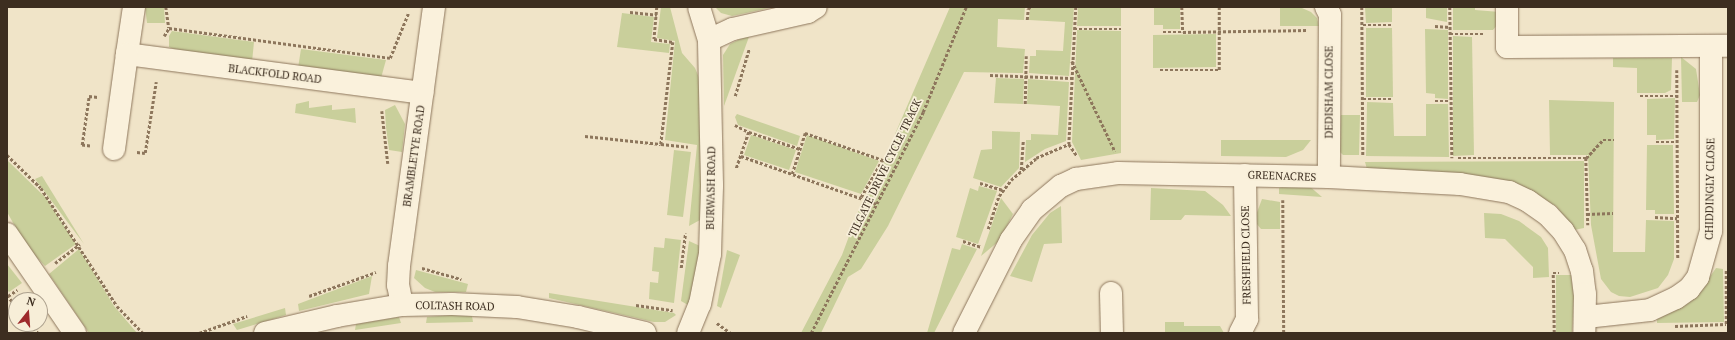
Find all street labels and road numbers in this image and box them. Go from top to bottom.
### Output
street label: DEDISHAM CLOSE [1322,46,1336,138]
street label: BLACKFOLD ROAD [228,62,322,86]
street label: TILGATE DRIVE CYCLE TRACK [846,97,924,239]
street label: BRAMBLETYE ROAD [400,104,428,208]
street label: CHIDDINGLY CLOSE [1703,138,1717,240]
street label: BURWASH ROAD [704,146,718,230]
street label: GREENACRES [1247,168,1317,184]
street label: FRESHFIELD CLOSE [1239,205,1253,305]
street label: COLTASH ROAD [415,299,495,313]

